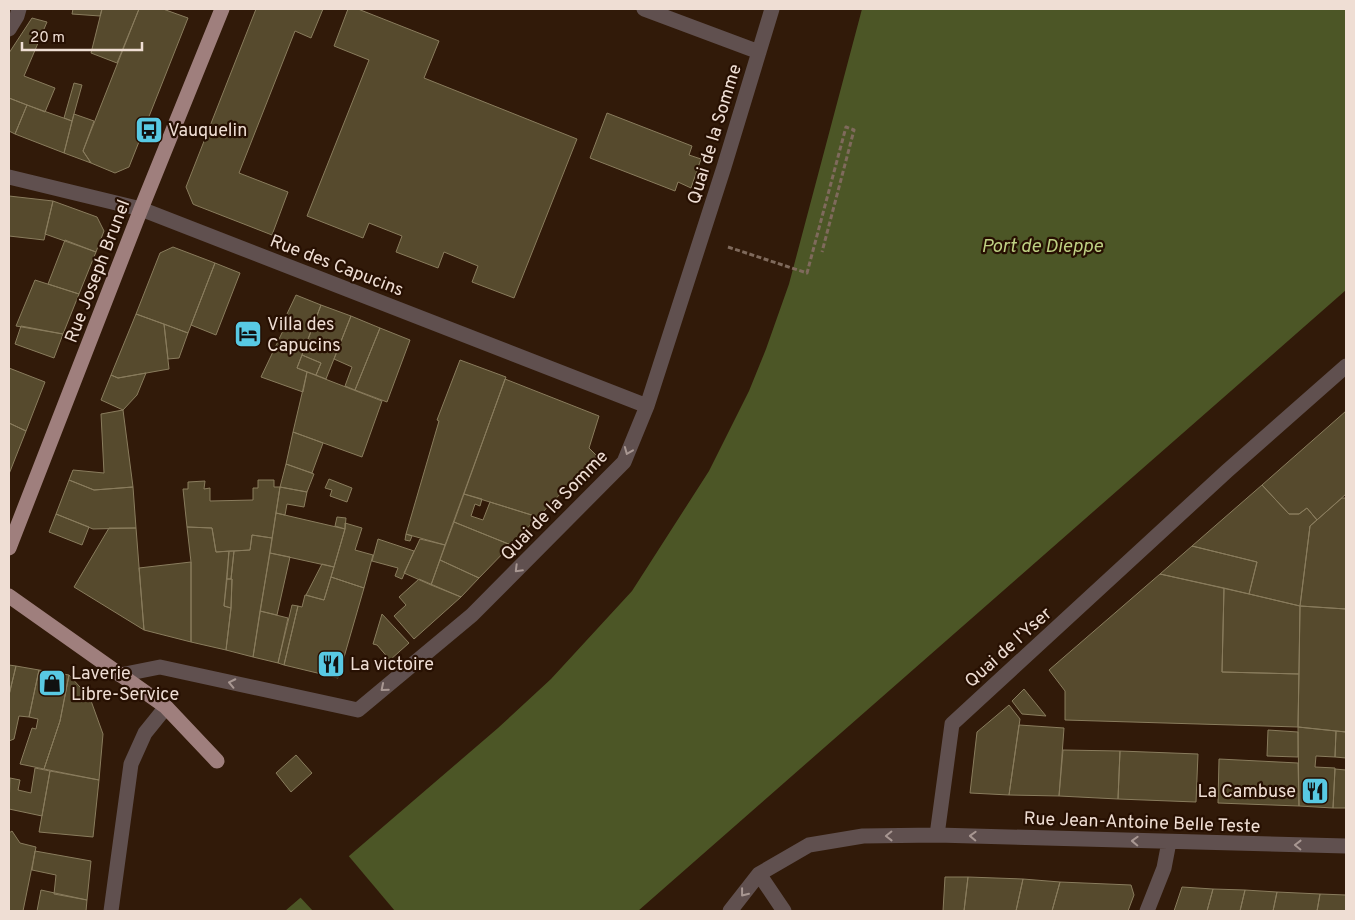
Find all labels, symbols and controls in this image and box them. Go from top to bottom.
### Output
scale bar [22,20,142,52]
text: 20 m [30,29,65,48]
street label: Quai de la Somme [683,62,748,207]
bus stop icon: Vauquelin [134,115,164,145]
place label: Vauquelin [168,120,247,143]
street label: Rue Joseph Brunel [60,197,136,346]
street label: Rue des Capucins [266,230,407,303]
water label: Port de Dieppe [981,235,1103,259]
place label: Villa des Capucins [267,314,341,358]
hotel icon: Villa des Capucins [233,319,263,349]
street label: Quai de la Somme [496,446,614,566]
one-way arrow [624,446,634,454]
one-way arrow [515,563,524,572]
street label: Quai de l'Yser [961,603,1057,693]
restaurant icon: La victoire [316,649,346,679]
place label: La victoire [350,654,434,677]
place label: Laverie Libre-Service [71,663,179,707]
shop icon: Laverie Libre-Service [37,668,67,698]
one-way arrow [227,678,236,689]
one-way arrow [381,683,390,691]
restaurant icon: La Cambuse [1300,776,1330,806]
place label: La Cambuse [1197,781,1296,804]
street label: Rue Jean-Antoine Belle Teste [1023,808,1261,839]
one-way arrow [884,831,892,841]
one-way arrow [968,831,976,841]
one-way arrow [1131,835,1139,846]
one-way arrow [1293,840,1301,850]
one-way arrow [742,887,750,896]

